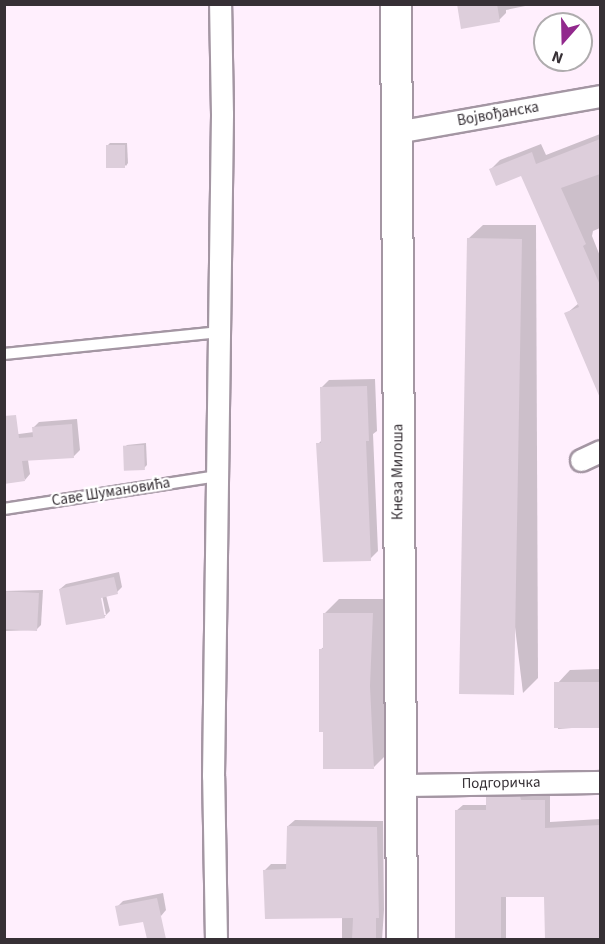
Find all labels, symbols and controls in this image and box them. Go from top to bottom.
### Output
north arrow [533,12,593,72]
text: N [549,45,566,69]
street label: Војвођанска [456,98,540,130]
street label: Кнеза Милоша [389,424,407,520]
street label: Саве Шумановића [50,474,172,510]
street label: Подгоричка [461,773,541,793]

